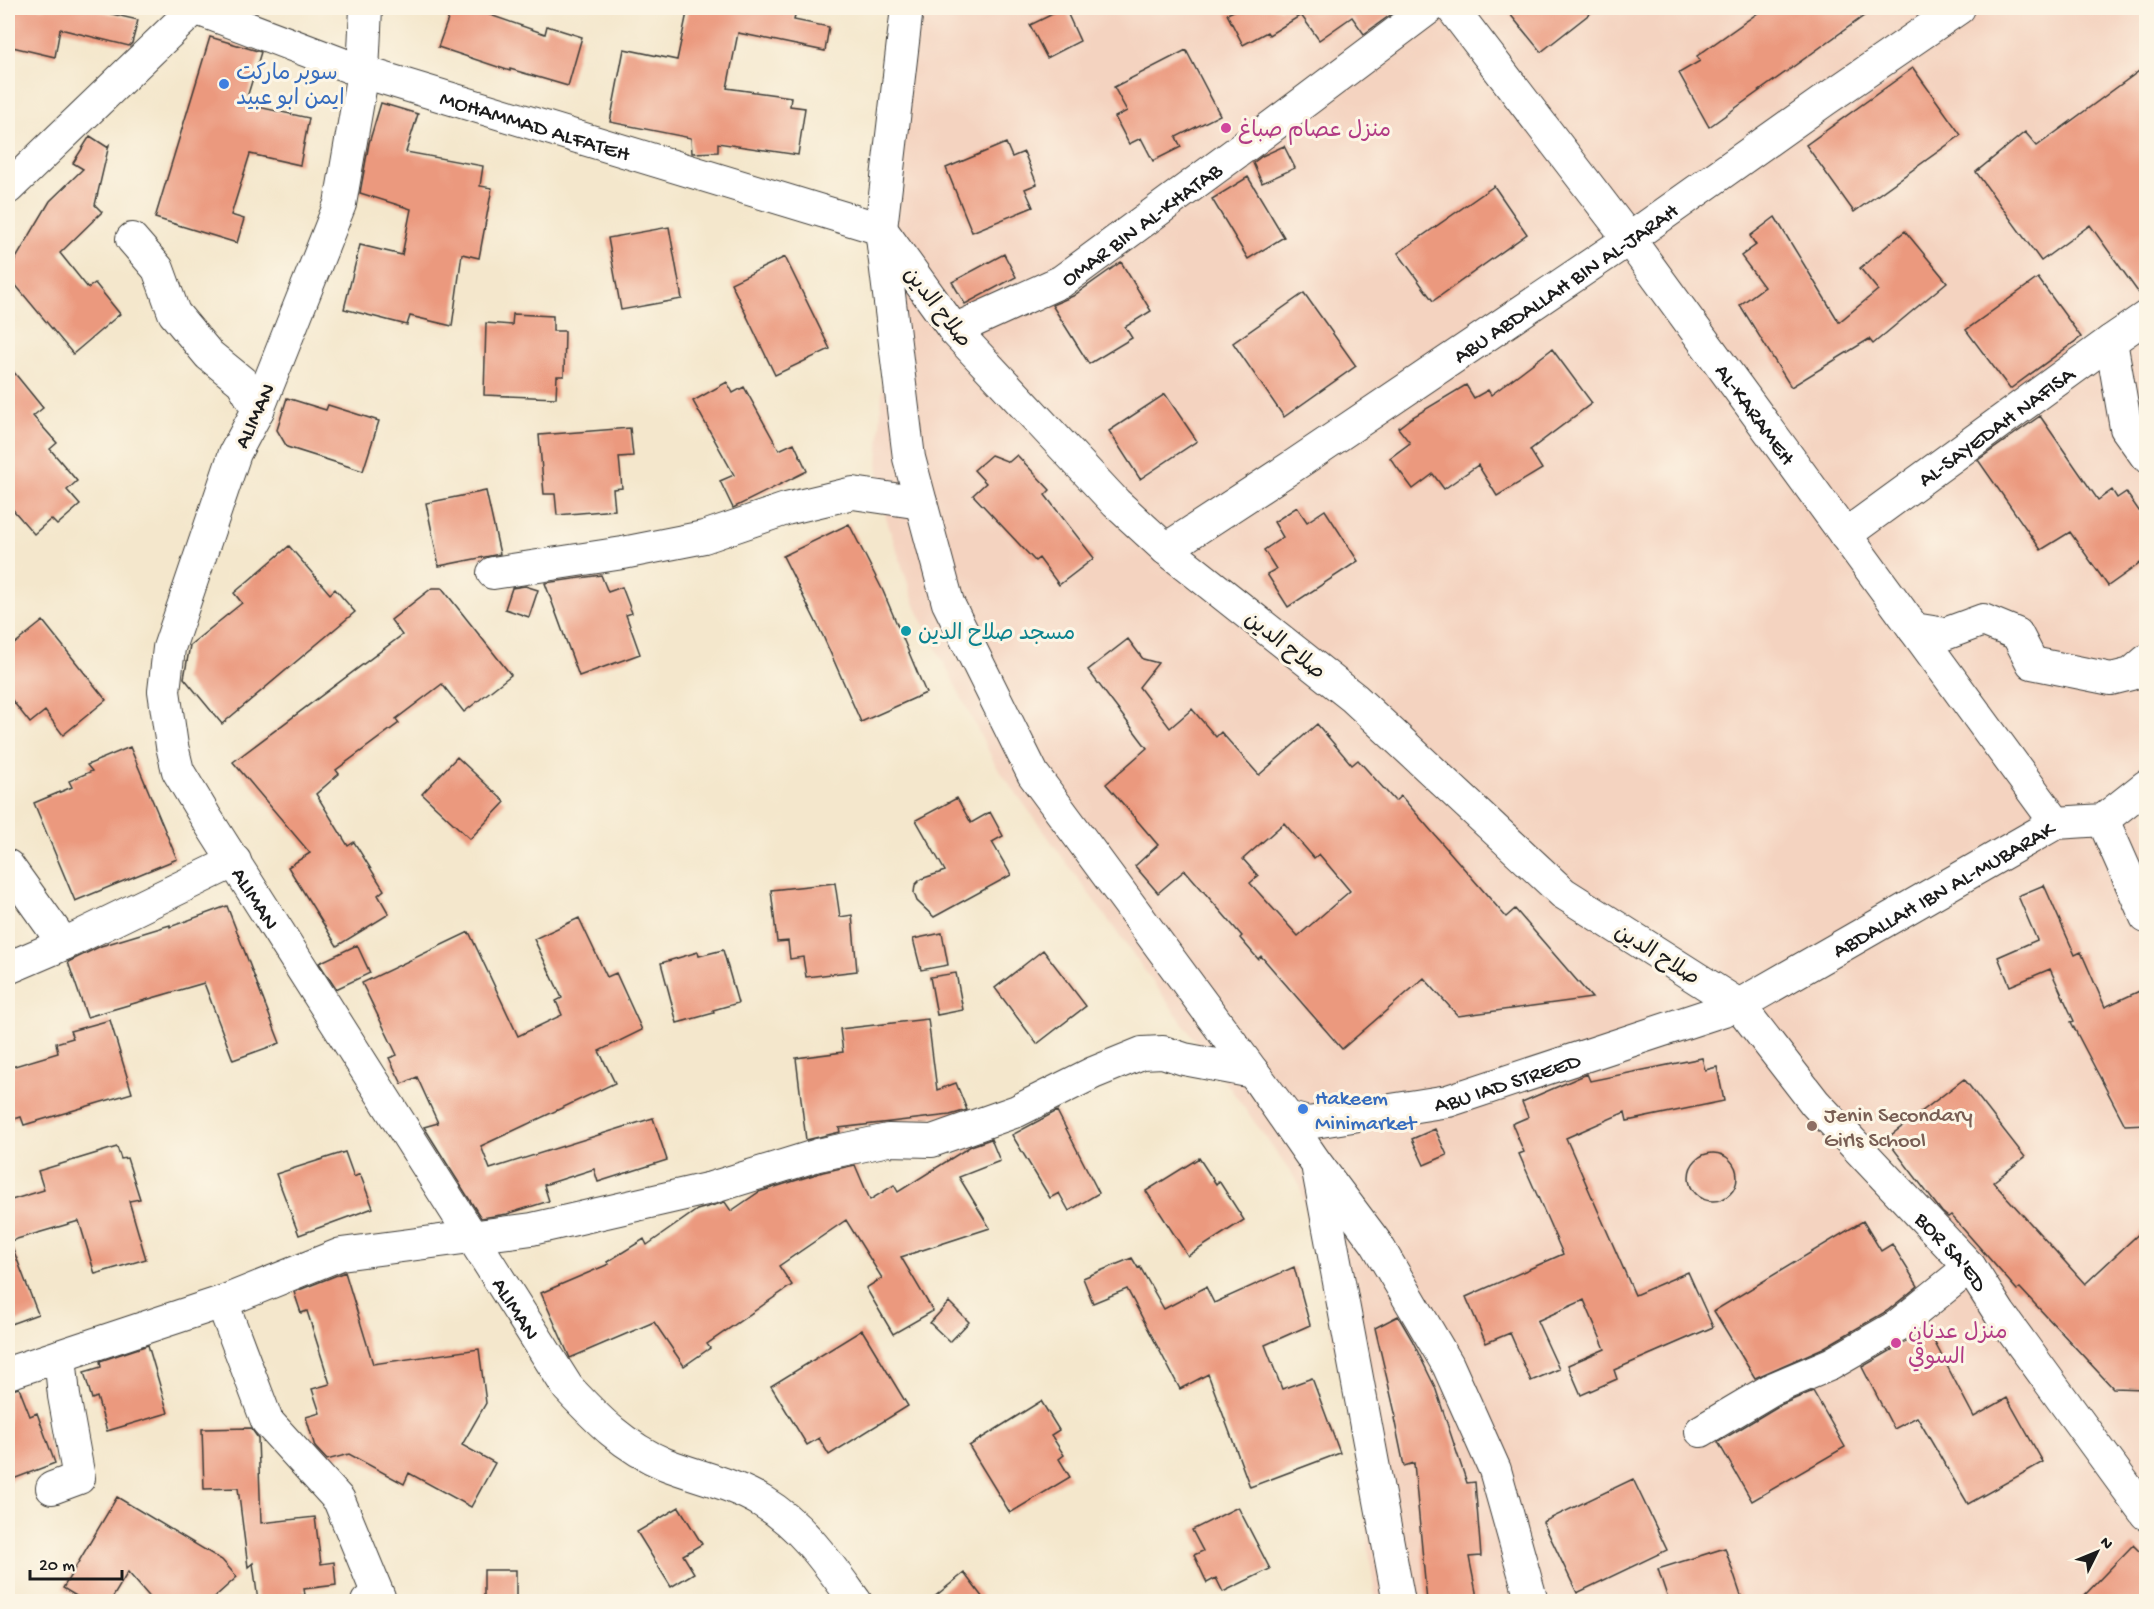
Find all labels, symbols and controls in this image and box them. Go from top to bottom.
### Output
place label: سوبر ماركت ايمن ابو عبيد [236,62,345,113]
marker: سوبر ماركت ايمن ابو عبيد [217,77,231,91]
street label: MOHAMMAD ALFATEH [436,87,633,169]
place label: منزل عصام صباغ [1238,118,1391,145]
marker: منزل عصام صباغ [1219,121,1233,135]
street label: OMAR BIN AL-KHATAB [1057,158,1229,294]
street label: ABU ABDALLAH BIN AL-JARAH [1450,199,1685,371]
street label: صلاح الدين [896,263,976,354]
street label: AL-KARAMEH [1708,360,1799,472]
street label: AL-SAYEDAH NAFISA [1914,362,2082,494]
street label: ALIMAN [230,380,283,453]
street label: صلاح الدين [1238,607,1329,687]
place label: مسجد صلاح الدين [918,622,1075,648]
marker: مسجد صلاح الدين [899,624,913,638]
street label: ABDALLAH IBN AL-MUBARAK [1829,816,2062,966]
street label: ALIMAN [224,864,283,936]
street label: صلاح الدين [1608,920,1703,993]
street label: ABU IAD STREED [1433,1049,1585,1120]
place label: Hakeem Minimarket [1315,1087,1418,1138]
marker: Hakeem Minimarket [1296,1102,1310,1116]
place label: Jenin Secondary Girls School [1824,1104,1973,1155]
marker: Jenin Secondary Girls School [1805,1119,1819,1133]
street label: BOR SA'ED [1907,1207,1992,1298]
street label: ALIMAN [484,1274,543,1346]
place label: منزل عدنان السوقي [1908,1321,2007,1372]
marker: منزل عدنان السوقي [1889,1336,1903,1350]
north arrow [2067,1522,2127,1582]
text: N [2095,1534,2116,1555]
scale bar [30,1543,122,1581]
text: 20 m [39,1556,75,1577]

